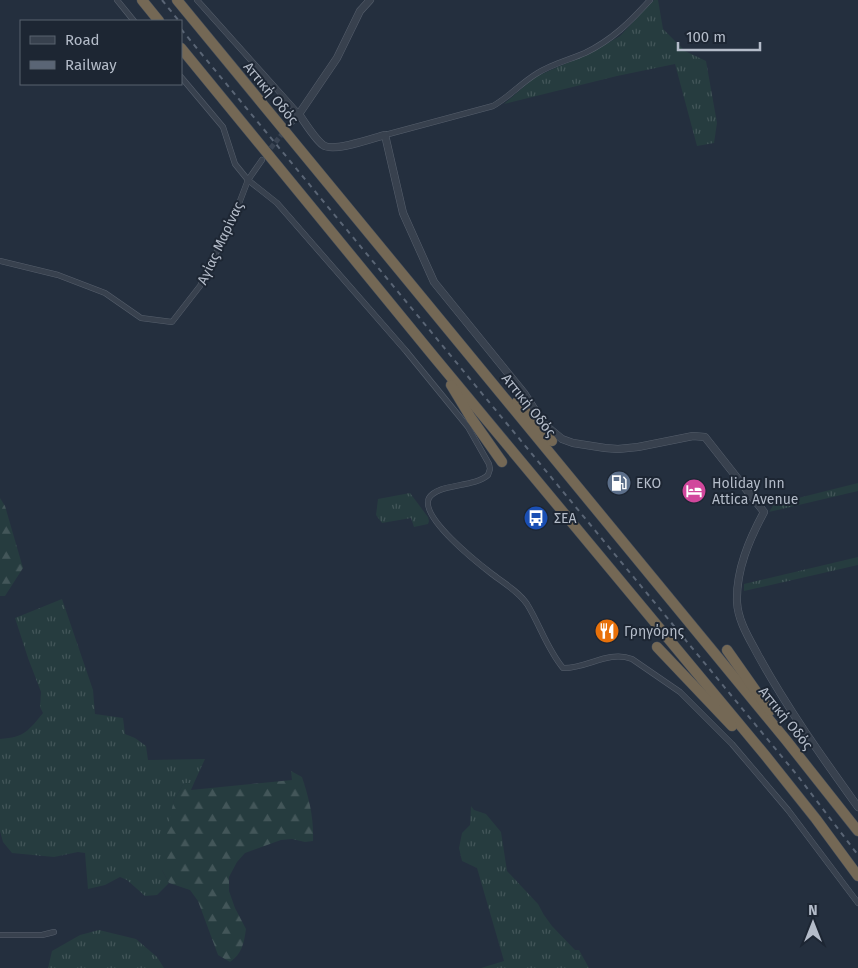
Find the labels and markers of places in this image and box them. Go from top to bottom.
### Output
fuel station icon: EKO [606,470,632,496]
place label: EKO [636,475,661,492]
place label: Holiday Inn Attica Avenue [712,475,798,508]
hotel icon: Holiday Inn Attica Avenue [681,478,707,504]
bus stop icon: ΣΕΑ [523,505,549,531]
place label: ΣΕΑ [554,510,577,527]
restaurant icon: Γρηγόρης [594,618,620,644]
place label: Γρηγόρης [624,623,685,640]

